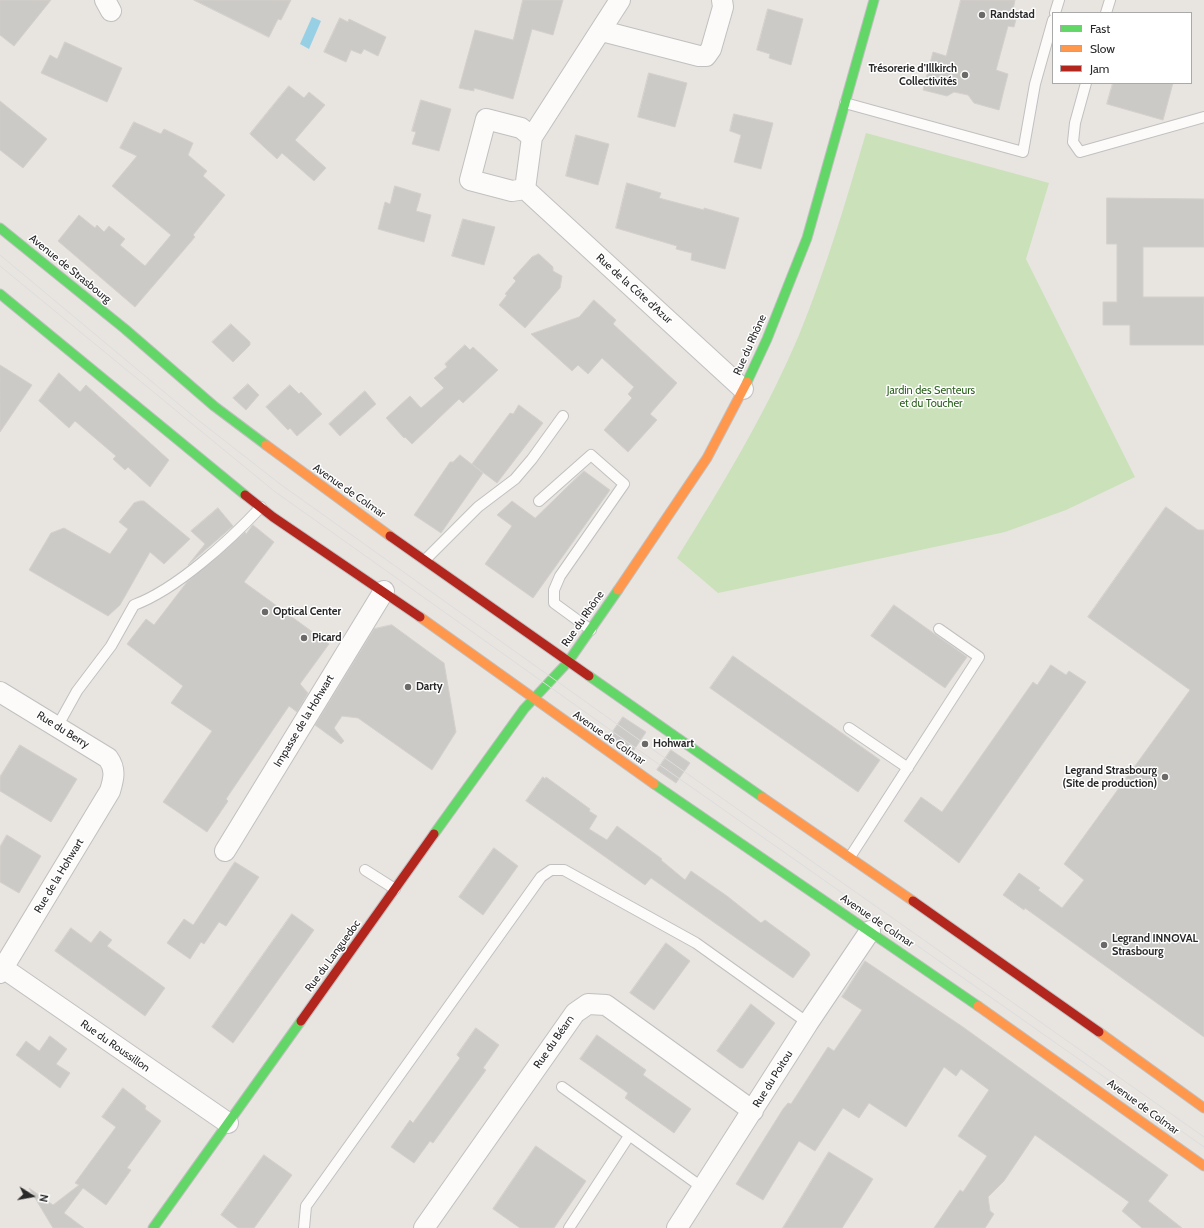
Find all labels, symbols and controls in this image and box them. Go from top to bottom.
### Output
place label: Randstad [990,8,1035,22]
marker: Randstad [977,10,987,20]
legend [1052,12,1192,84]
text: Fast [1090,21,1110,36]
text: Slow [1090,41,1115,56]
text: Jam [1090,61,1109,76]
place label: Trésorerie d'Illkirch Collectivités [868,62,957,88]
marker: Trésorerie d'Illkirch Collectivités [960,70,970,80]
street label: Avenue de Strasbourg [26,232,114,306]
street label: Rue de la Côte d'Azur [593,251,675,327]
street label: Rue du Rhône [731,313,769,377]
park label: Jardin des Senteurs et du Toucher [887,384,975,410]
street label: Avenue de Colmar [310,461,388,521]
street label: Rue du Rhône [559,589,607,649]
place label: Optical Center [273,605,341,619]
marker: Optical Center [260,607,270,617]
place label: Picard [312,631,341,645]
marker: Picard [299,633,309,643]
street label: Impasse de la Hohwart [271,672,337,770]
place label: Darty [416,680,443,694]
marker: Darty [403,682,413,692]
street label: Avenue de Colmar [570,708,648,768]
street label: Rue du Berry [34,709,92,751]
place label: Hohwart [653,737,694,751]
marker: Hohwart [640,739,650,749]
place label: Legrand Strasbourg (Site de production) [1063,764,1157,790]
marker: Legrand Strasbourg (Site de production) [1160,772,1170,782]
street label: Rue de la Hohwart [31,836,87,916]
street label: Avenue de Colmar [838,892,916,950]
street label: Rue du Languedoc [302,917,364,995]
place label: Legrand INNOVAL Strasbourg [1112,932,1198,958]
marker: Legrand INNOVAL Strasbourg [1099,940,1109,950]
street label: Rue du Béarn [531,1013,577,1071]
street label: Rue du Roussillon [78,1017,152,1075]
street label: Rue du Poitou [750,1048,796,1110]
street label: Avenue de Colmar [1105,1077,1181,1137]
north arrow [12,1176,52,1216]
text: N [36,1193,51,1203]

